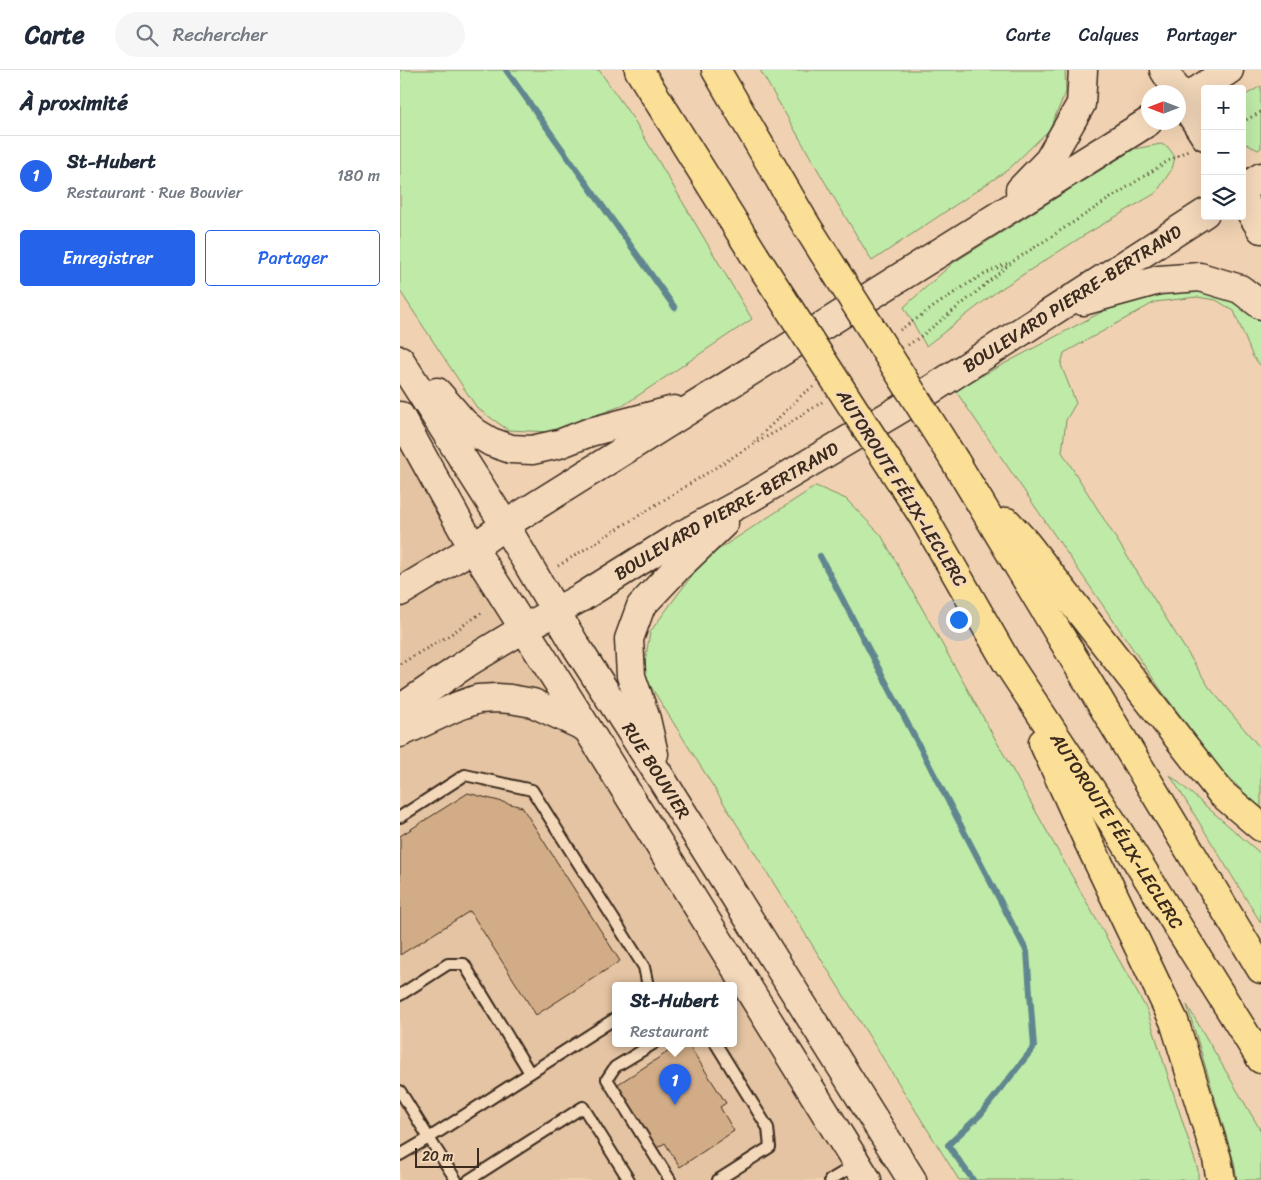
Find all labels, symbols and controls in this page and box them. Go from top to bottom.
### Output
search box [115,12,465,57]
text: Carte [25,14,85,56]
text: Rechercher [173,18,267,51]
text: Carte [1006,19,1051,51]
text: Calques [1079,19,1139,51]
text: Partager [1167,19,1236,51]
icon: search [133,21,161,49]
text: À proximité [20,84,128,122]
north arrow [1141,85,1186,130]
map controls [1201,85,1246,220]
button: + [1201,85,1246,130]
button: − [1201,130,1246,175]
text: St-Hubert [67,145,156,178]
text: 1 [33,161,39,190]
text: 180 m [337,161,380,190]
button: layers [1201,175,1246,220]
text: Restaurant · Rue Bouvier [67,178,242,207]
street label: BOULEVARD PIERRE-BERTRAND [956,216,1189,381]
button: Enregistrer [20,230,195,286]
button: Partager [205,230,380,286]
street label: AUTOROUTE FÉLIX-LECLERC [827,382,976,593]
street label: BOULEVARD PIERRE-BERTRAND [608,433,845,589]
your location [946,607,972,633]
street label: RUE BOUVIER [613,716,699,826]
street label: AUTOROUTE FÉLIX-LECLERC [1041,725,1192,936]
popup [612,982,737,1047]
text: St-Hubert [630,984,719,1017]
text: Restaurant [630,1017,709,1046]
pin: 1 [659,1064,691,1105]
text: 20 m [422,1144,453,1169]
scale bar [415,1145,479,1168]

